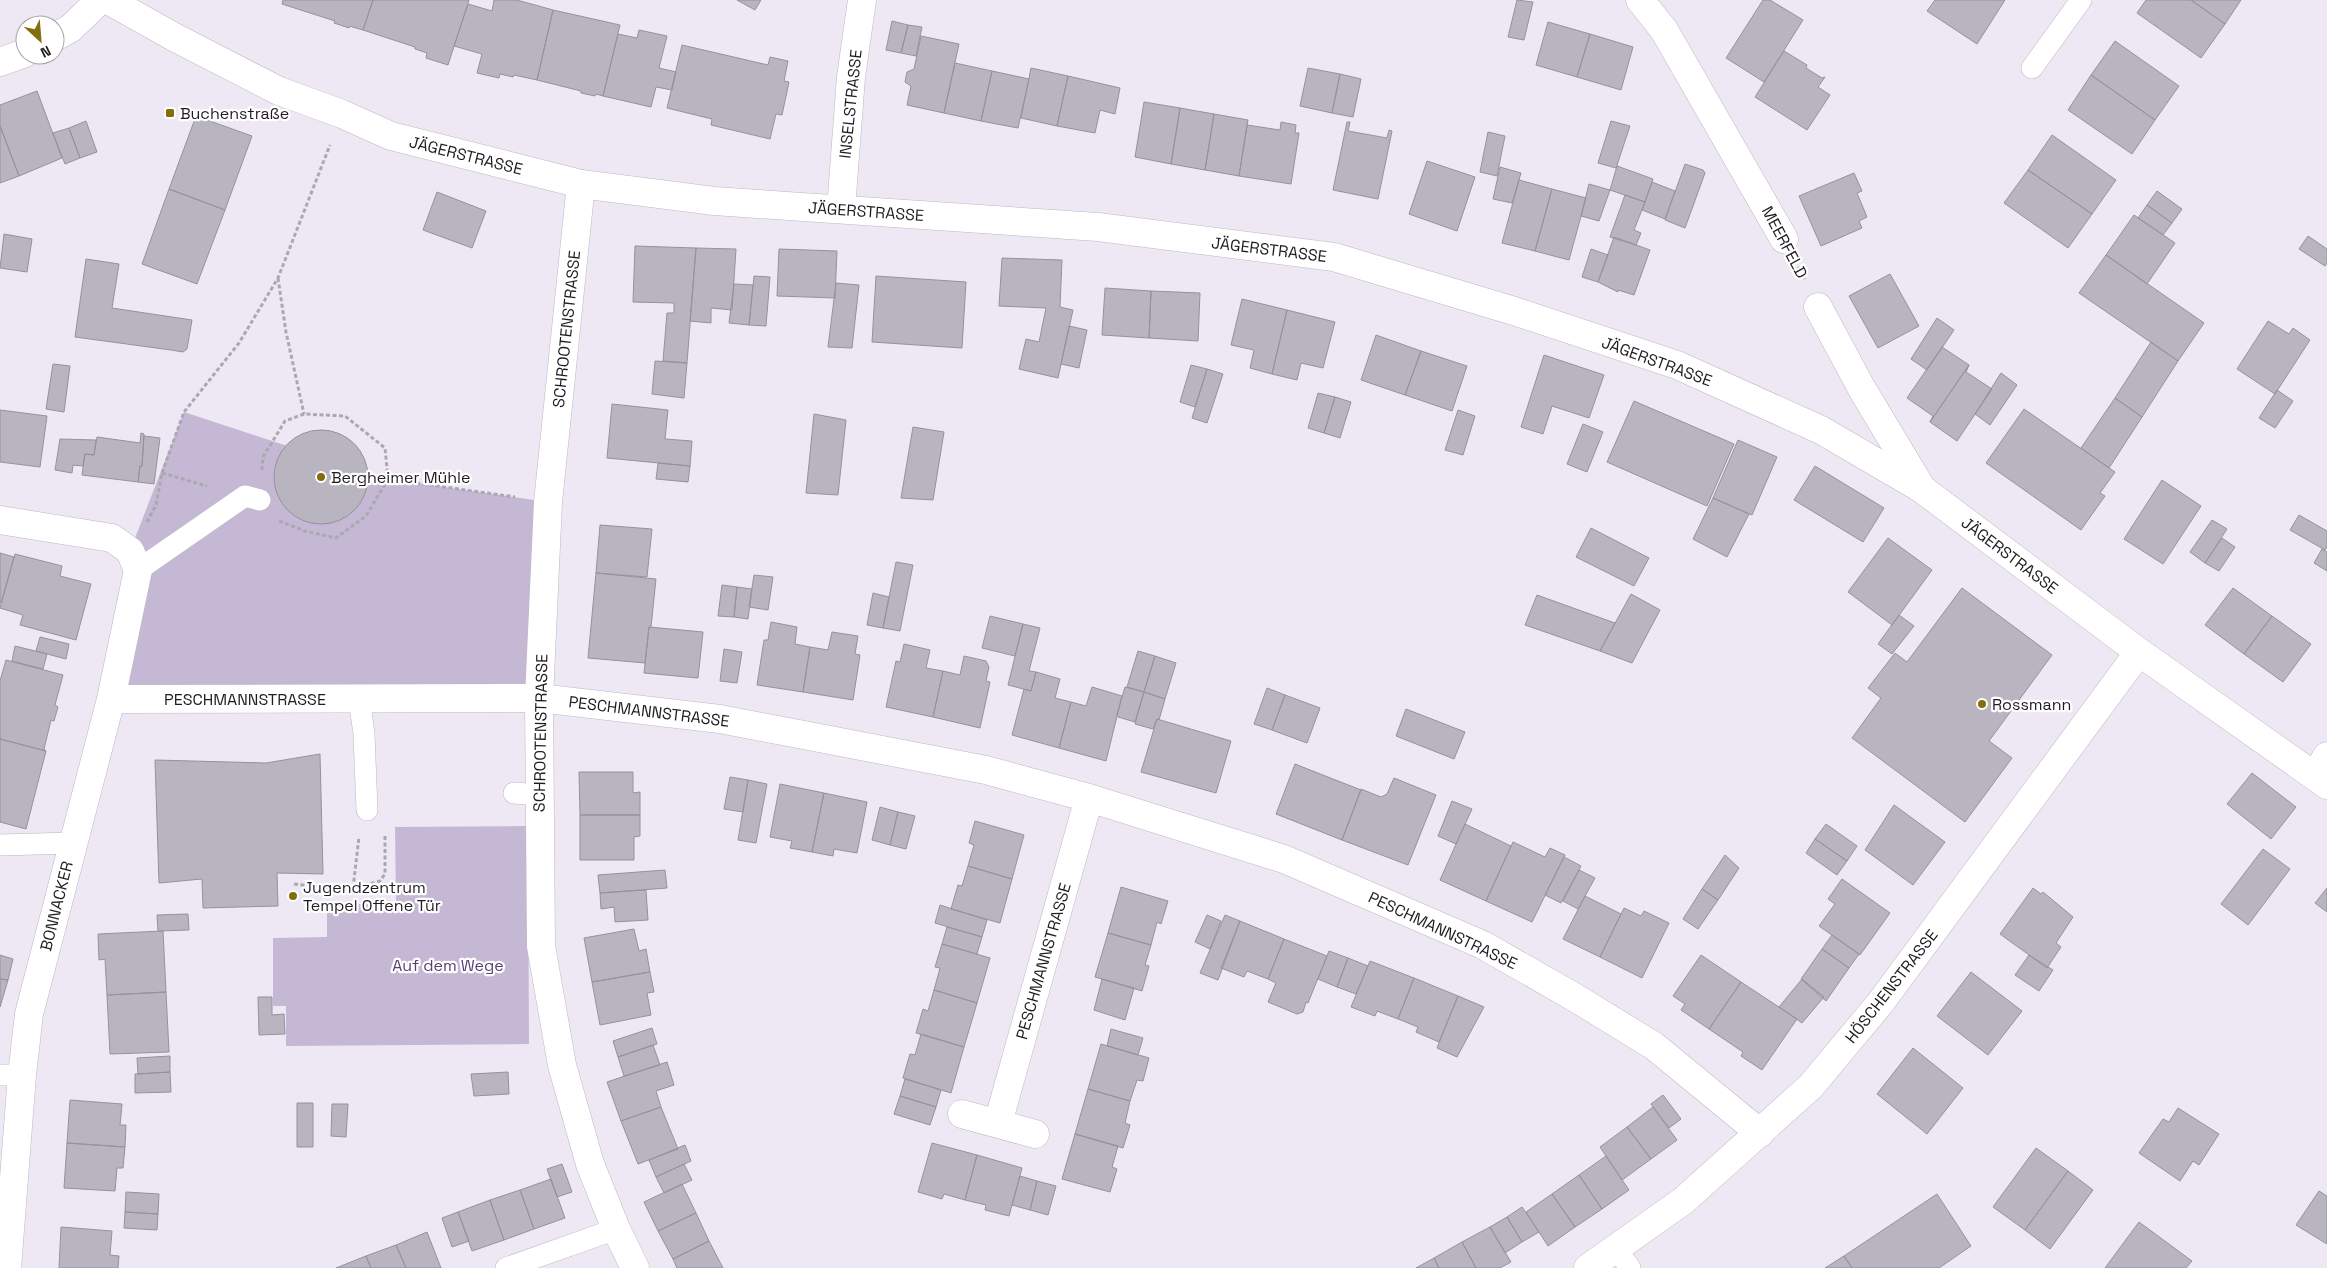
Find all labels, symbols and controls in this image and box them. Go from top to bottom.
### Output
north arrow [15,15,65,65]
text: N [38,42,54,62]
street label: INSELSTRASSE [834,48,867,160]
place label: Buchenstraße [180,103,289,124]
marker: Buchenstraße [164,107,176,119]
street label: JÄGERSTRASSE [407,131,525,180]
street label: JÄGERSTRASSE [807,197,925,226]
street label: MEERFELD [1757,202,1812,282]
street label: JÄGERSTRASSE [1210,232,1328,267]
street label: SCHROOTENSTRASSE [548,249,585,409]
street label: JÄGERSTRASSE [1599,332,1715,391]
place label: Bergheimer Mühle [331,467,470,488]
marker: Bergheimer Mühle [315,471,327,483]
street label: JÄGERSTRASSE [1957,512,2062,599]
street label: SCHROOTENSTRASSE [529,654,552,812]
street label: PESCHMANNSTRASSE [164,689,326,710]
street label: PESCHMANNSTRASSE [567,691,731,732]
place label: Rossmann [1992,694,2071,715]
marker: Rossmann [1976,698,1988,710]
street label: BONNACKER [35,859,78,953]
place label: Jugendzentrum Tempel Offene Tür [303,877,441,916]
street label: PESCHMANNSTRASSE [1011,880,1076,1042]
street label: PESCHMANNSTRASSE [1365,887,1521,974]
marker: Jugendzentrum Tempel Offene Tür [287,890,299,902]
street label: HÖSCHENSTRASSE [1840,925,1942,1048]
park label: Auf dem Wege [392,955,504,976]

